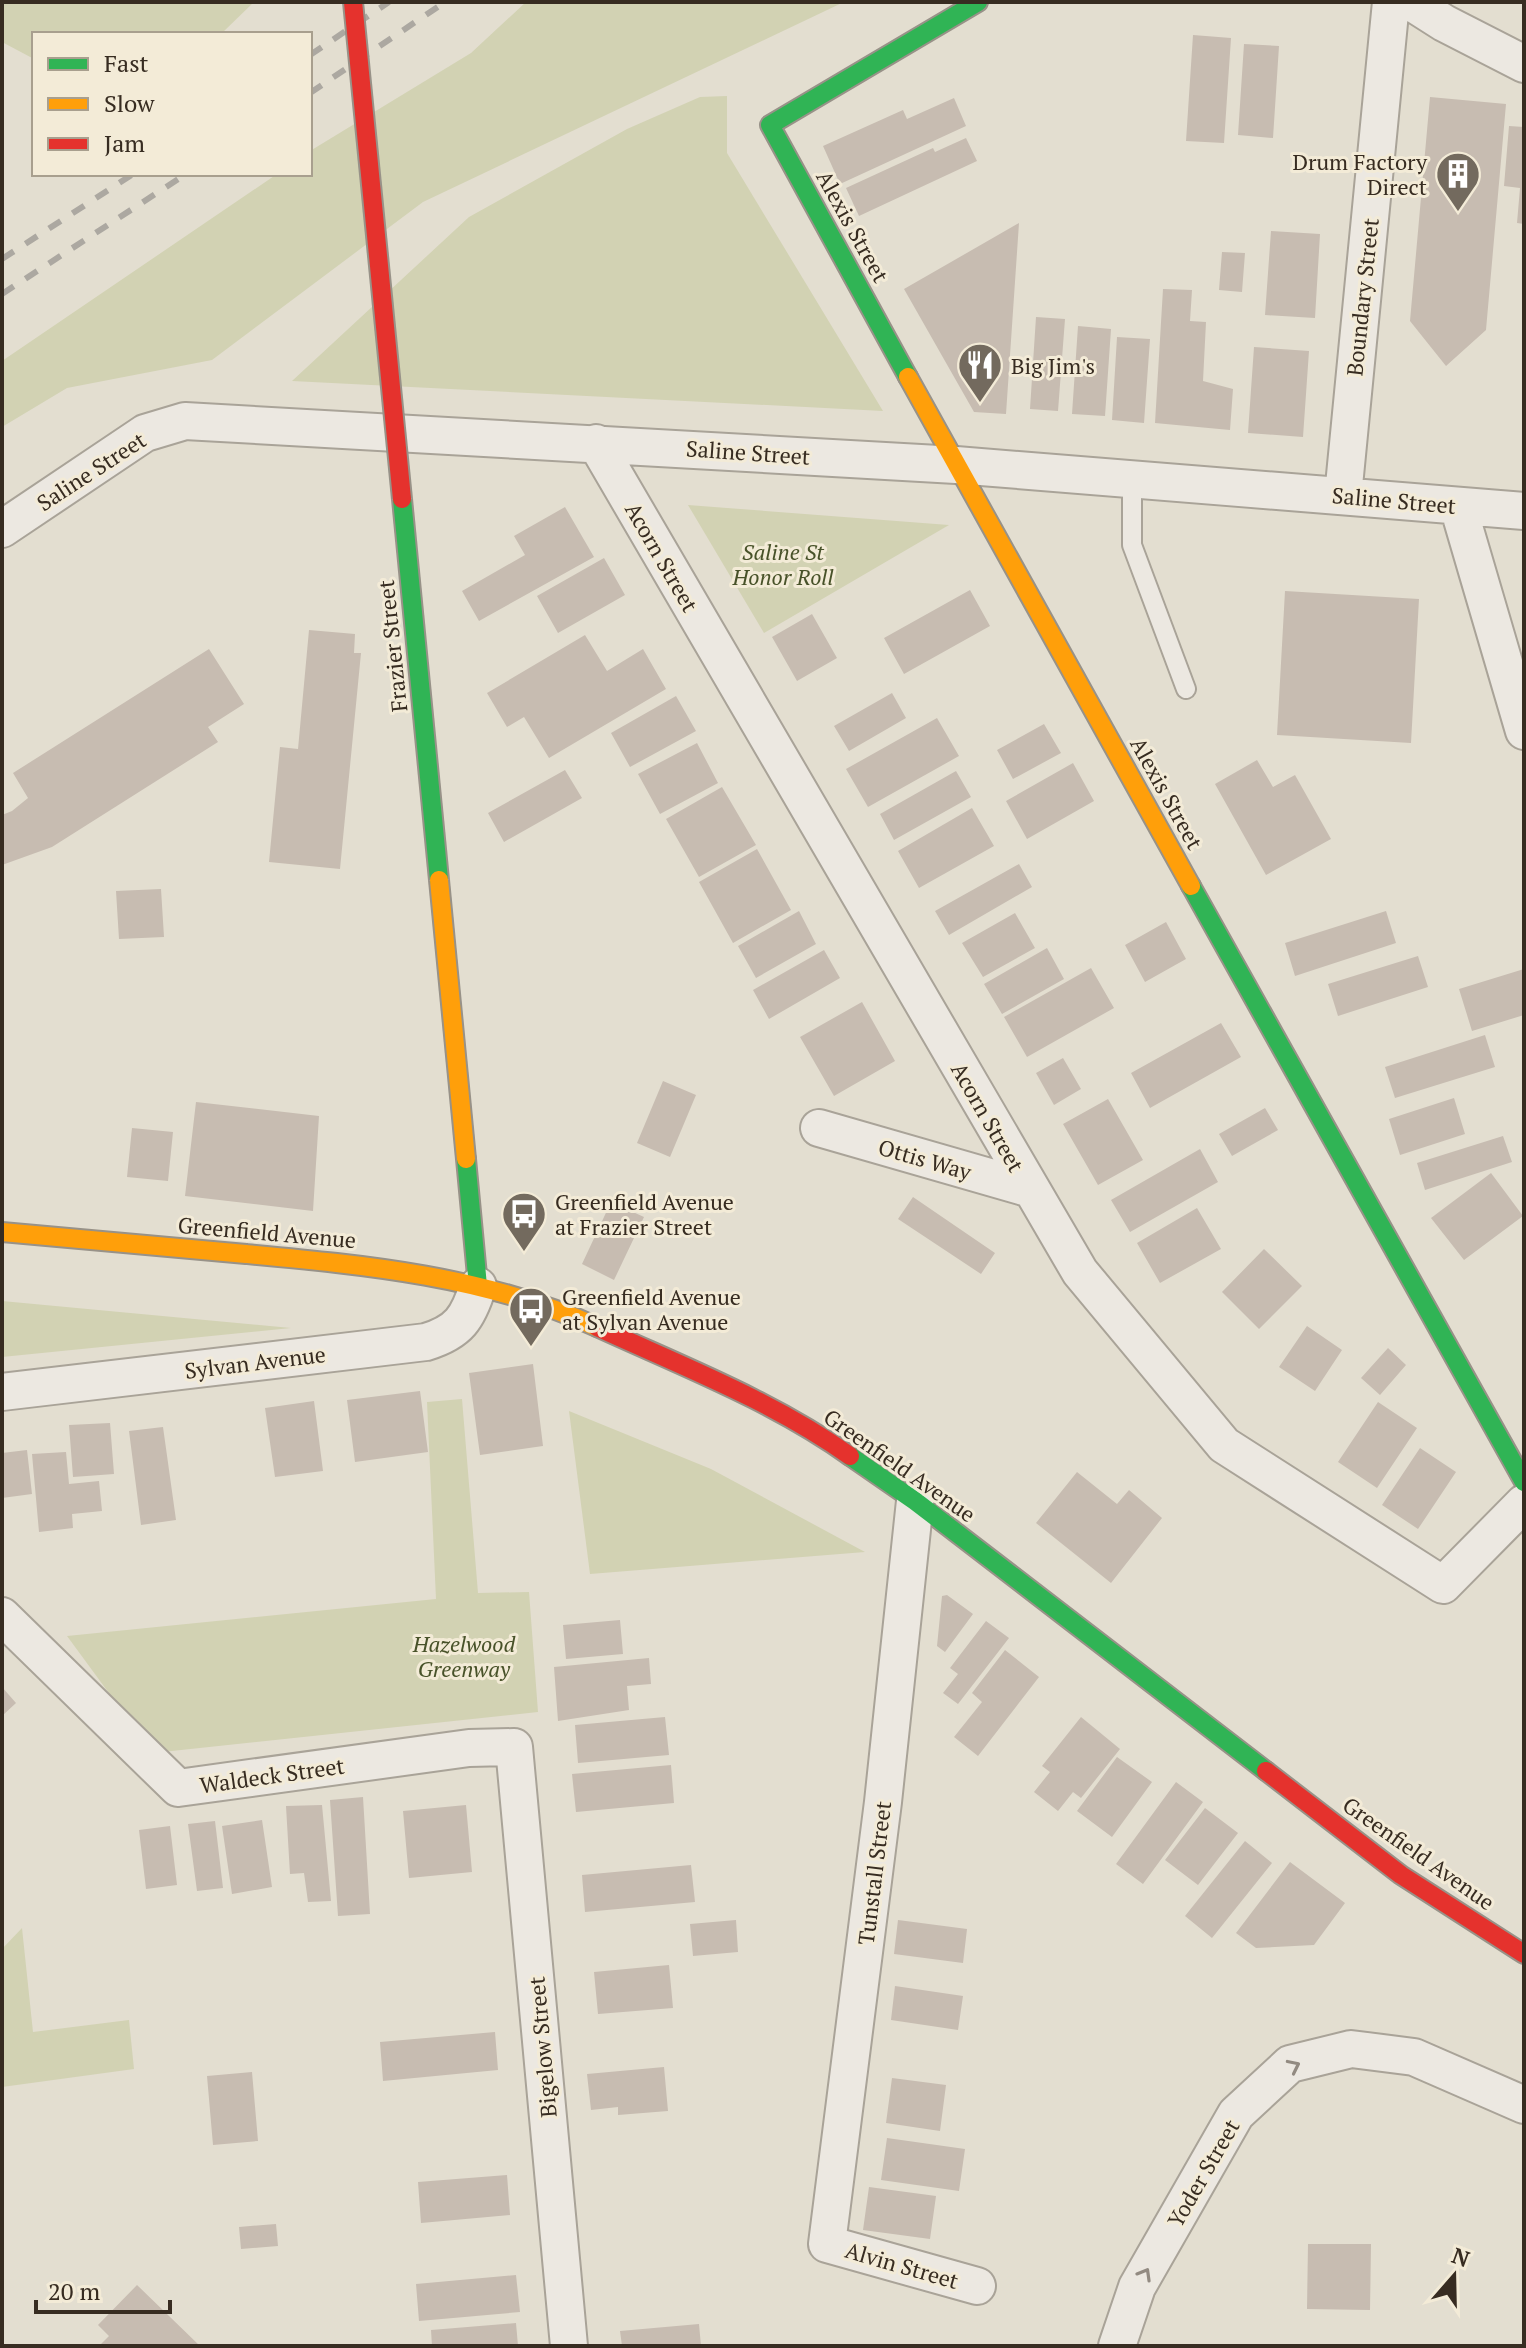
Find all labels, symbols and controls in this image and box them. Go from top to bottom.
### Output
legend [32,32,312,176]
text: Fast [104,47,149,79]
text: Slow [104,87,155,119]
text: Jam [104,127,145,159]
place label: Drum Factory Direct [1292,147,1428,201]
building icon: Drum Factory Direct [1434,150,1482,213]
street label: Alexis Street [810,165,896,287]
street label: Boundary Street [1339,217,1385,377]
restaurant icon: Big Jim's [956,341,1004,404]
place label: Big Jim's [1011,351,1095,380]
street label: Saline Street [31,425,151,517]
street label: Saline Street [685,433,811,471]
street label: Saline Street [1331,480,1457,520]
street label: Acorn Street [619,497,705,617]
park label: Saline St Honor Roll [731,537,834,591]
street label: Frazier Street [371,579,413,713]
street label: Alexis Street [1124,732,1210,854]
street label: Acorn Street [945,1057,1031,1177]
street label: Ottis Way [875,1132,976,1186]
place label: Greenfield Avenue at Frazier Street [555,1187,734,1241]
bus stop icon: Greenfield Avenue at Frazier Street [500,1190,548,1253]
street label: Greenfield Avenue [177,1210,357,1254]
place label: Greenfield Avenue at Sylvan Avenue [562,1282,741,1336]
bus stop icon: Greenfield Avenue at Sylvan Avenue [507,1285,555,1348]
street label: Sylvan Avenue [183,1339,327,1385]
street label: Greenfield Avenue [818,1402,982,1528]
park label: Hazelwood Greenway [412,1629,516,1683]
street label: Waldeck Street [198,1750,346,1800]
street label: Greenfield Avenue [1337,1790,1501,1916]
street label: Tunstall Street [851,1799,897,1947]
street label: Bigelow Street [521,1975,563,2119]
one-way arrow [1286,2060,1301,2076]
street label: Yoder Street [1160,2114,1246,2232]
street label: Alvin Street [842,2235,962,2295]
north arrow [1414,2236,1494,2316]
text: N [1448,2240,1474,2273]
scale bar [36,2264,170,2314]
one-way arrow [1135,2268,1151,2282]
text: 20 m [48,2275,100,2307]

